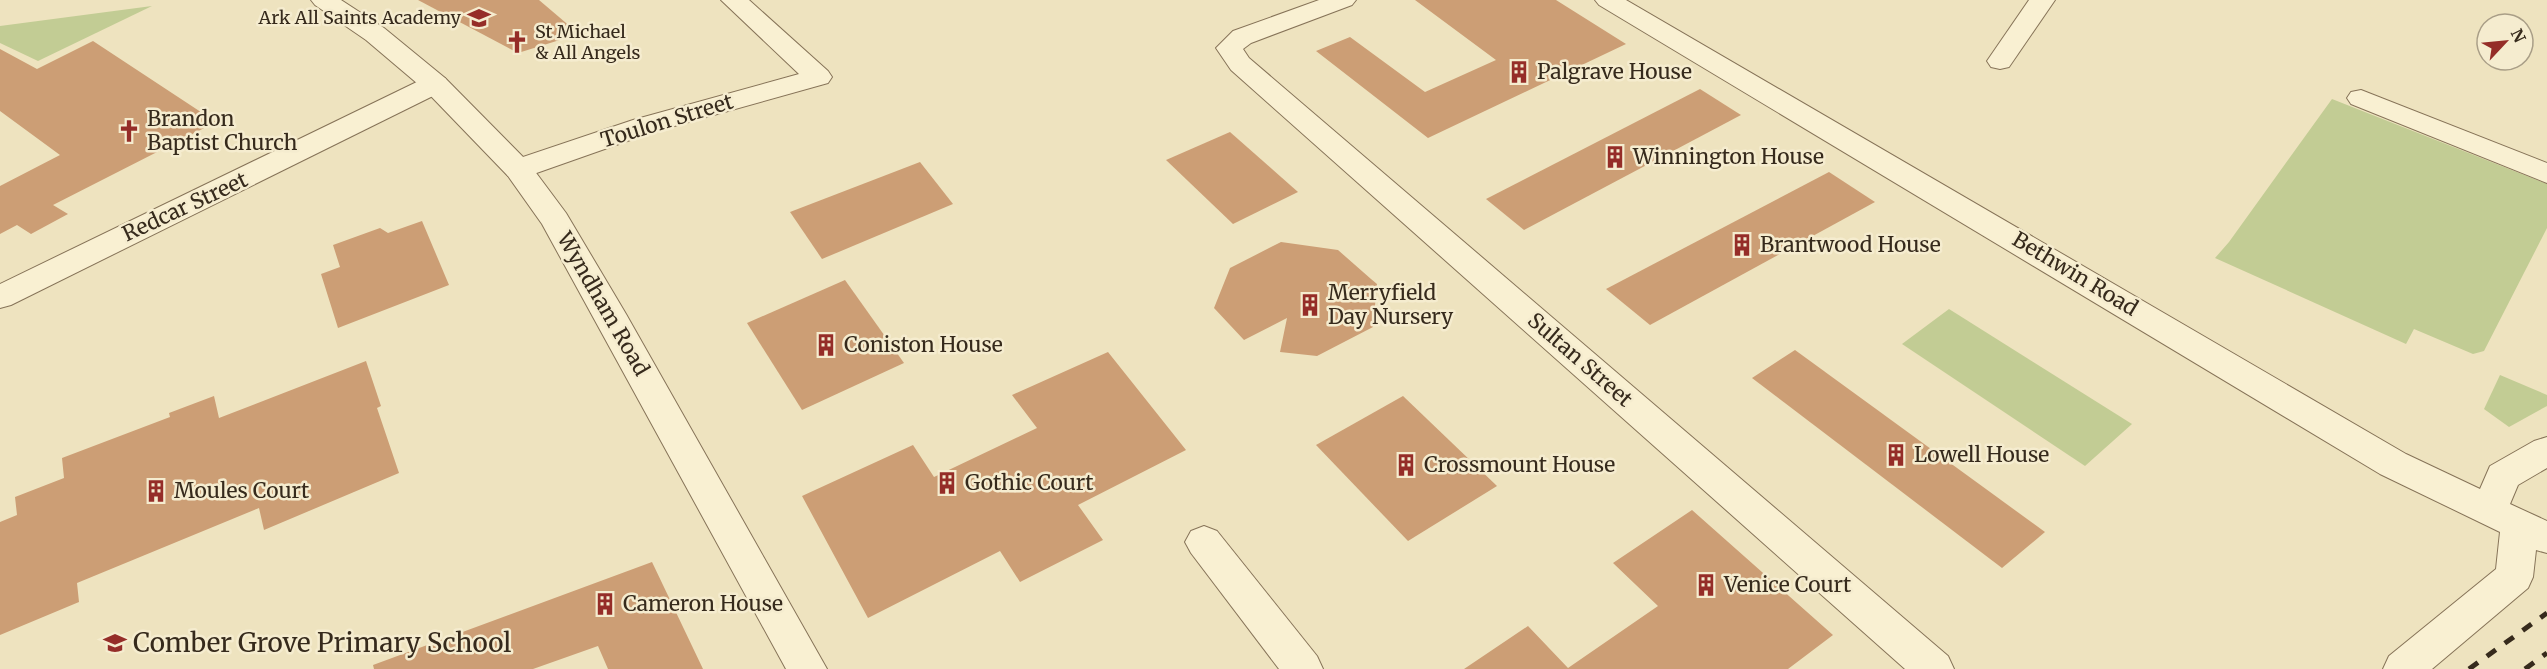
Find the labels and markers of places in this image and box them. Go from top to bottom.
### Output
school or university icon: Ark All Saints Academy [466,5,492,31]
place label: Ark All Saints Academy [258,6,462,29]
place label: St Michael & All Angels [535,20,640,64]
church icon: St Michael & All Angels [504,29,530,55]
place label: Palgrave House [1537,58,1692,85]
building icon: Palgrave House [1506,59,1532,85]
place label: Brandon Baptist Church [147,105,297,156]
church icon: Brandon Baptist Church [116,118,142,144]
place label: Winnington House [1632,143,1824,170]
building icon: Winnington House [1602,144,1628,170]
place label: Brantwood House [1760,231,1941,258]
building icon: Brantwood House [1729,232,1755,258]
place label: Merryfield Day Nursery [1328,279,1454,330]
building icon: Merryfield Day Nursery [1297,292,1323,318]
place label: Coniston House [844,331,1003,358]
building icon: Coniston House [813,332,839,358]
place label: Lowell House [1914,441,2049,468]
building icon: Lowell House [1883,442,1909,468]
place label: Crossmount House [1424,451,1615,478]
building icon: Crossmount House [1393,452,1419,478]
place label: Gothic Court [965,469,1094,496]
building icon: Gothic Court [934,470,960,496]
place label: Moules Court [174,477,309,504]
building icon: Moules Court [143,478,169,504]
place label: Venice Court [1723,571,1851,598]
building icon: Venice Court [1693,572,1719,598]
place label: Cameron House [623,590,783,617]
building icon: Cameron House [592,591,618,617]
place label: Comber Grove Primary School [133,626,511,659]
school or university icon: Comber Grove Primary School [102,630,128,656]

